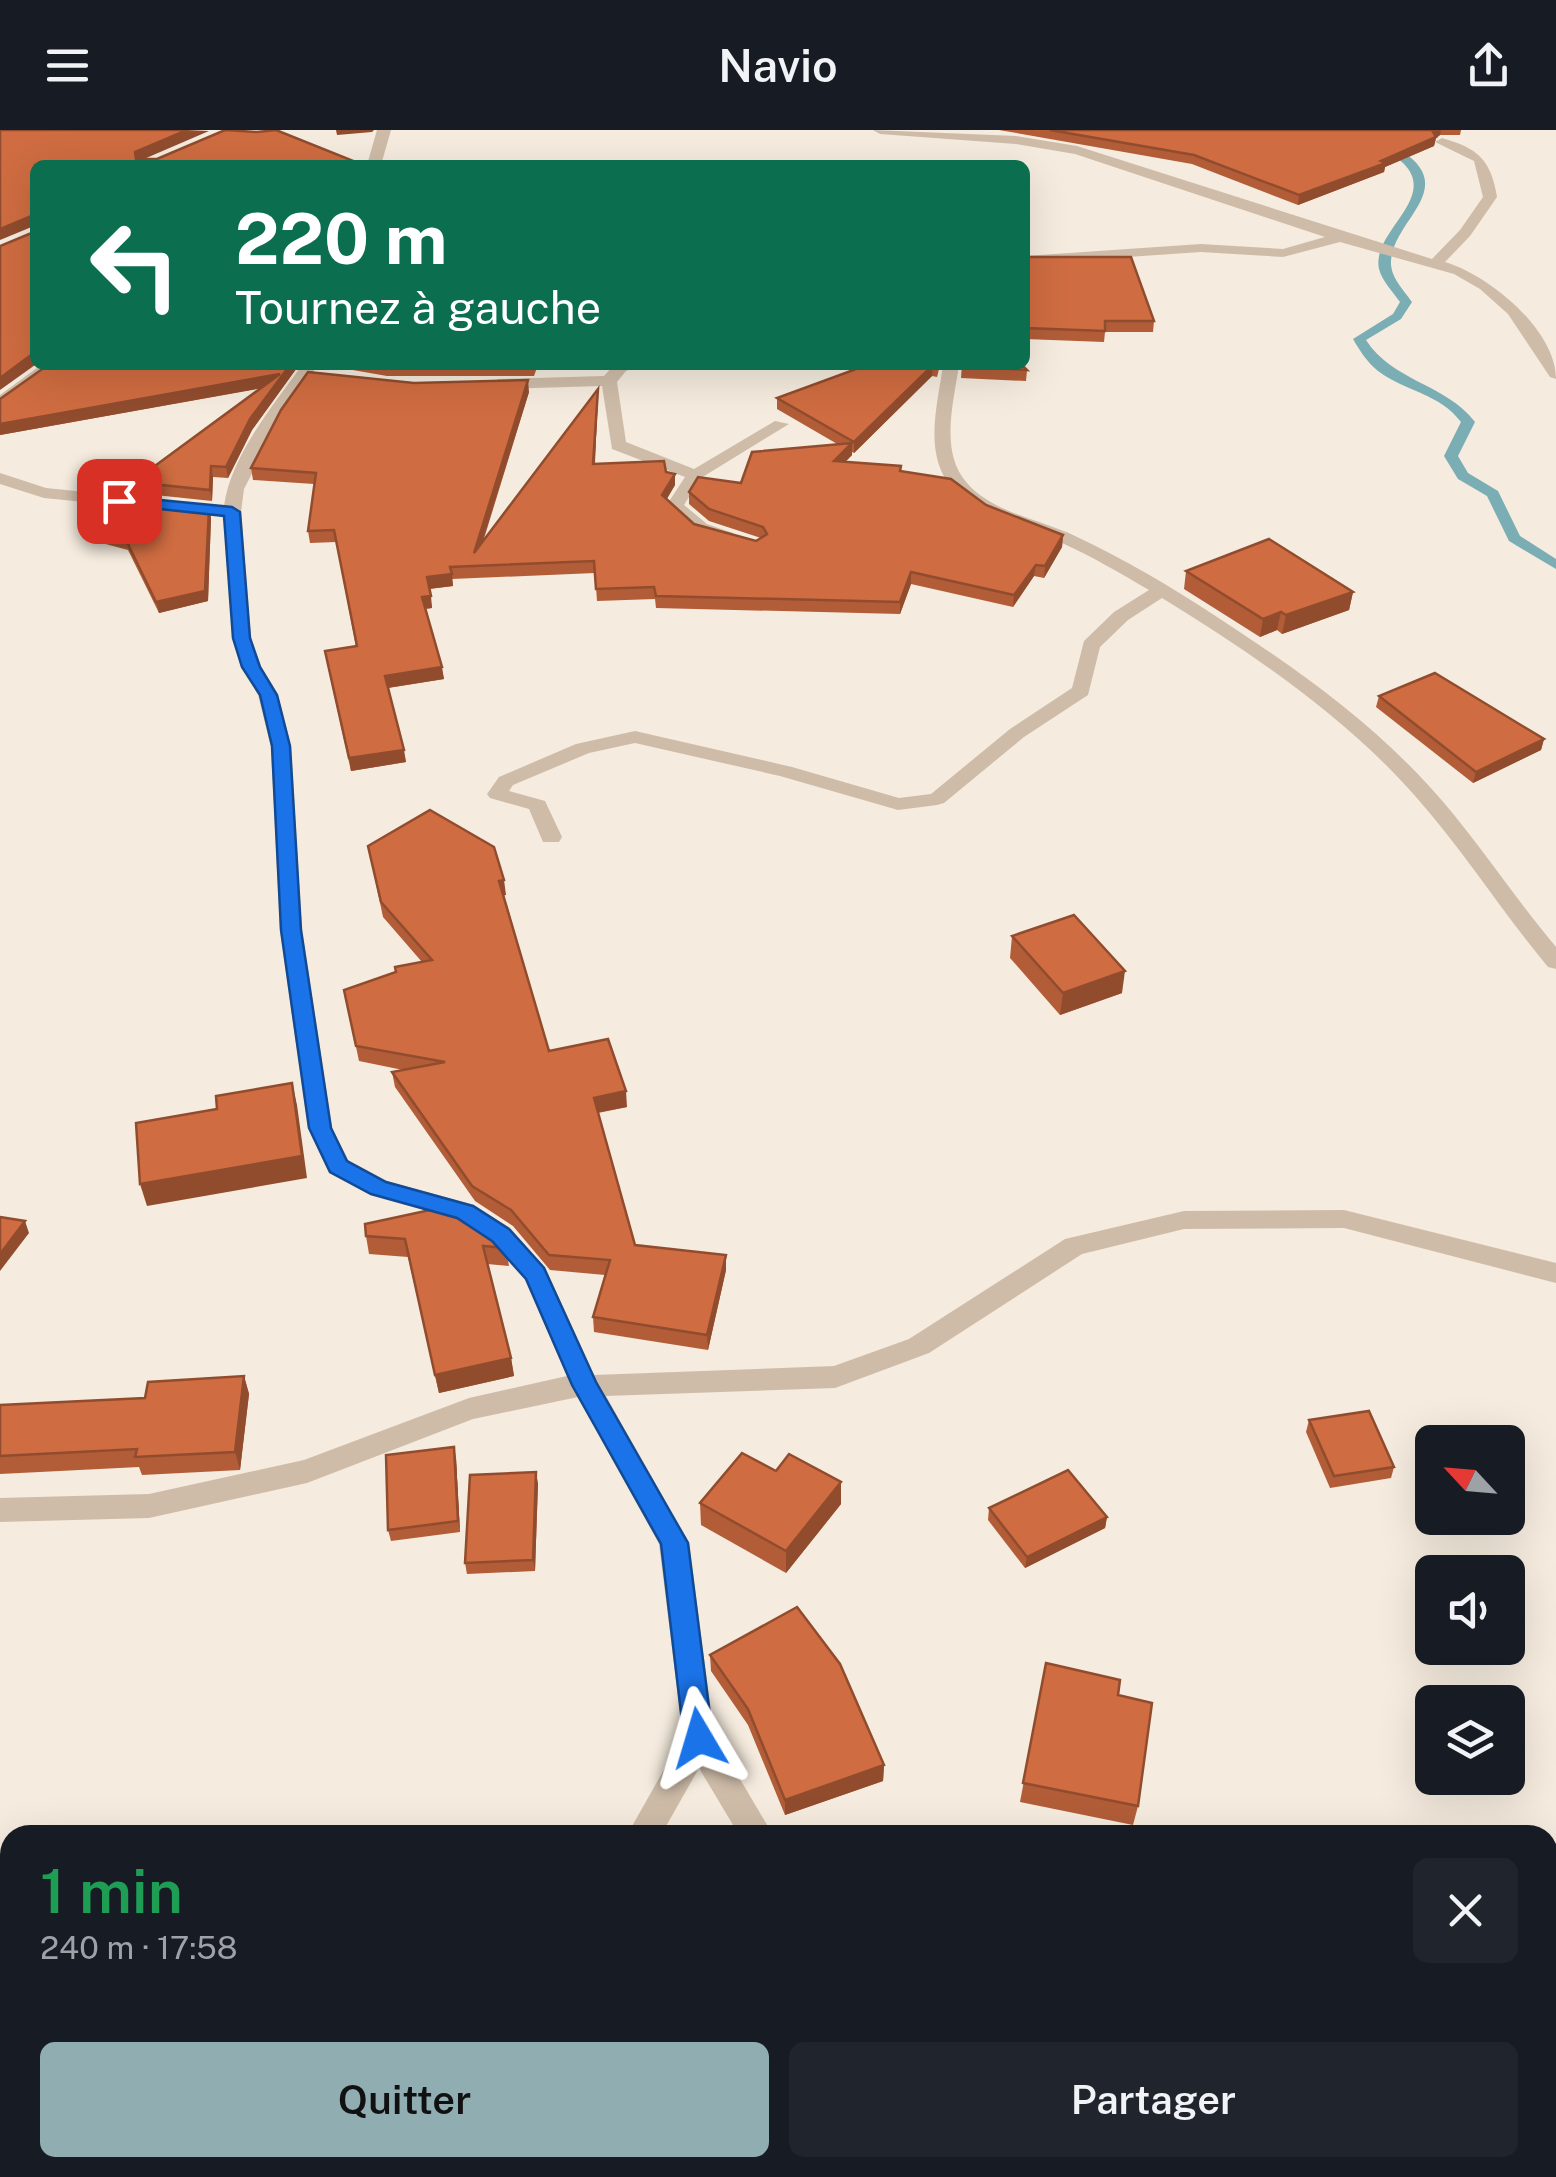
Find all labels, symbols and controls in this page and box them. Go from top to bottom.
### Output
icon: menu [40,38,95,93]
icon: share [1461,38,1516,93]
text: Navio [718,39,838,92]
text: 220 m [235,197,448,280]
icon: left [70,200,200,330]
text: Tournez à gauche [235,281,601,334]
pin [77,459,162,544]
icon: arrive [92,474,147,529]
north arrow [1415,1425,1525,1535]
map controls [1415,1425,1525,1795]
button: sound [1415,1555,1525,1665]
button: layers [1415,1685,1525,1795]
position arrow [647,1686,751,1790]
text: 1 min [40,1856,183,1927]
button: close [1413,1858,1518,1963]
text: 240 m · 17:58 [40,1929,238,1966]
button: Quitter [40,2042,769,2157]
button: Partager [789,2042,1518,2157]

